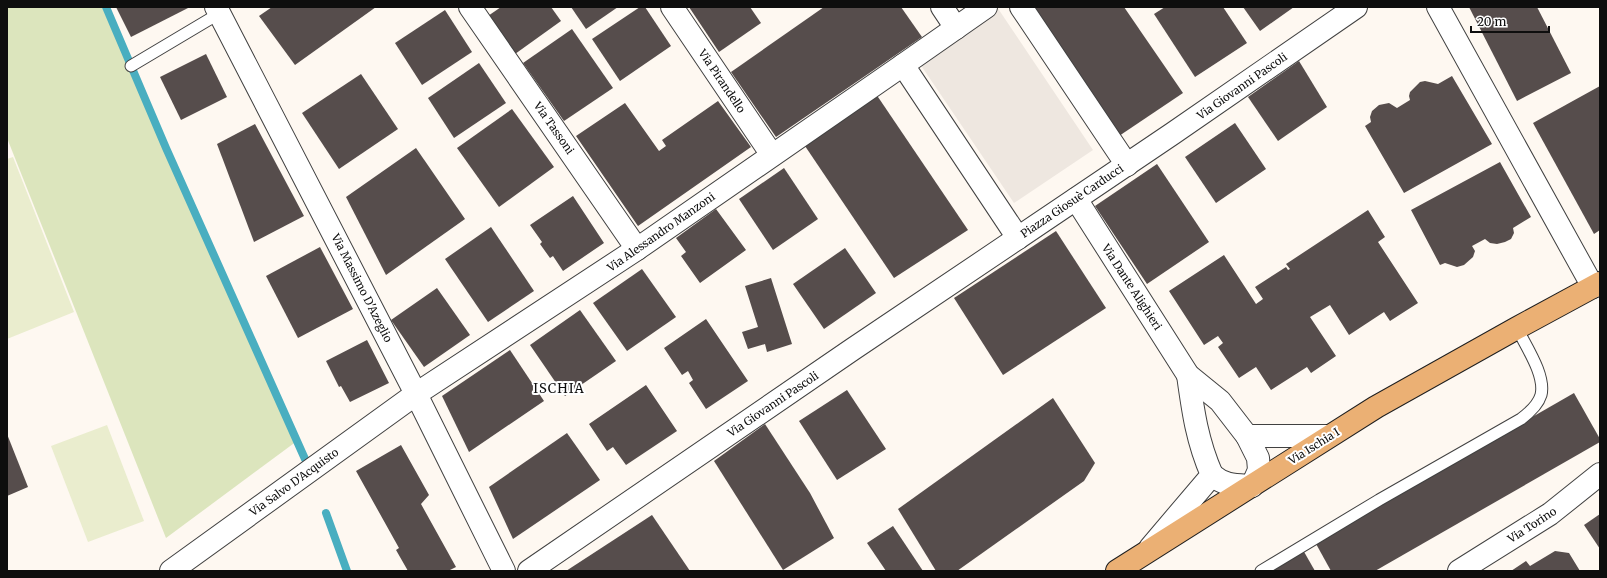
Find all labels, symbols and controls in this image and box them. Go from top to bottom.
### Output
scale bar [1471,8,1549,34]
text: 20 m [1477,14,1506,29]
street label: Via Pirandello [695,46,749,116]
street label: Via Giovanni Pascoli [1193,49,1290,123]
street label: Via Tassoni [530,98,577,157]
street label: Piazza Giosuè Carducci [1018,161,1127,241]
street label: Via Alessandro Manzoni [604,189,718,275]
street label: Via Massimo D'Azeglio [328,231,396,345]
street label: Via Dante Alighieri [1099,241,1165,333]
street label: Via Giovanni Pascoli [724,368,822,440]
district label: ISCHIA [533,380,585,397]
street label: Via Ischia I [1285,425,1342,468]
street label: Via Salvo D'Acquisto [246,445,342,519]
street label: Via Torino [1504,504,1559,546]

